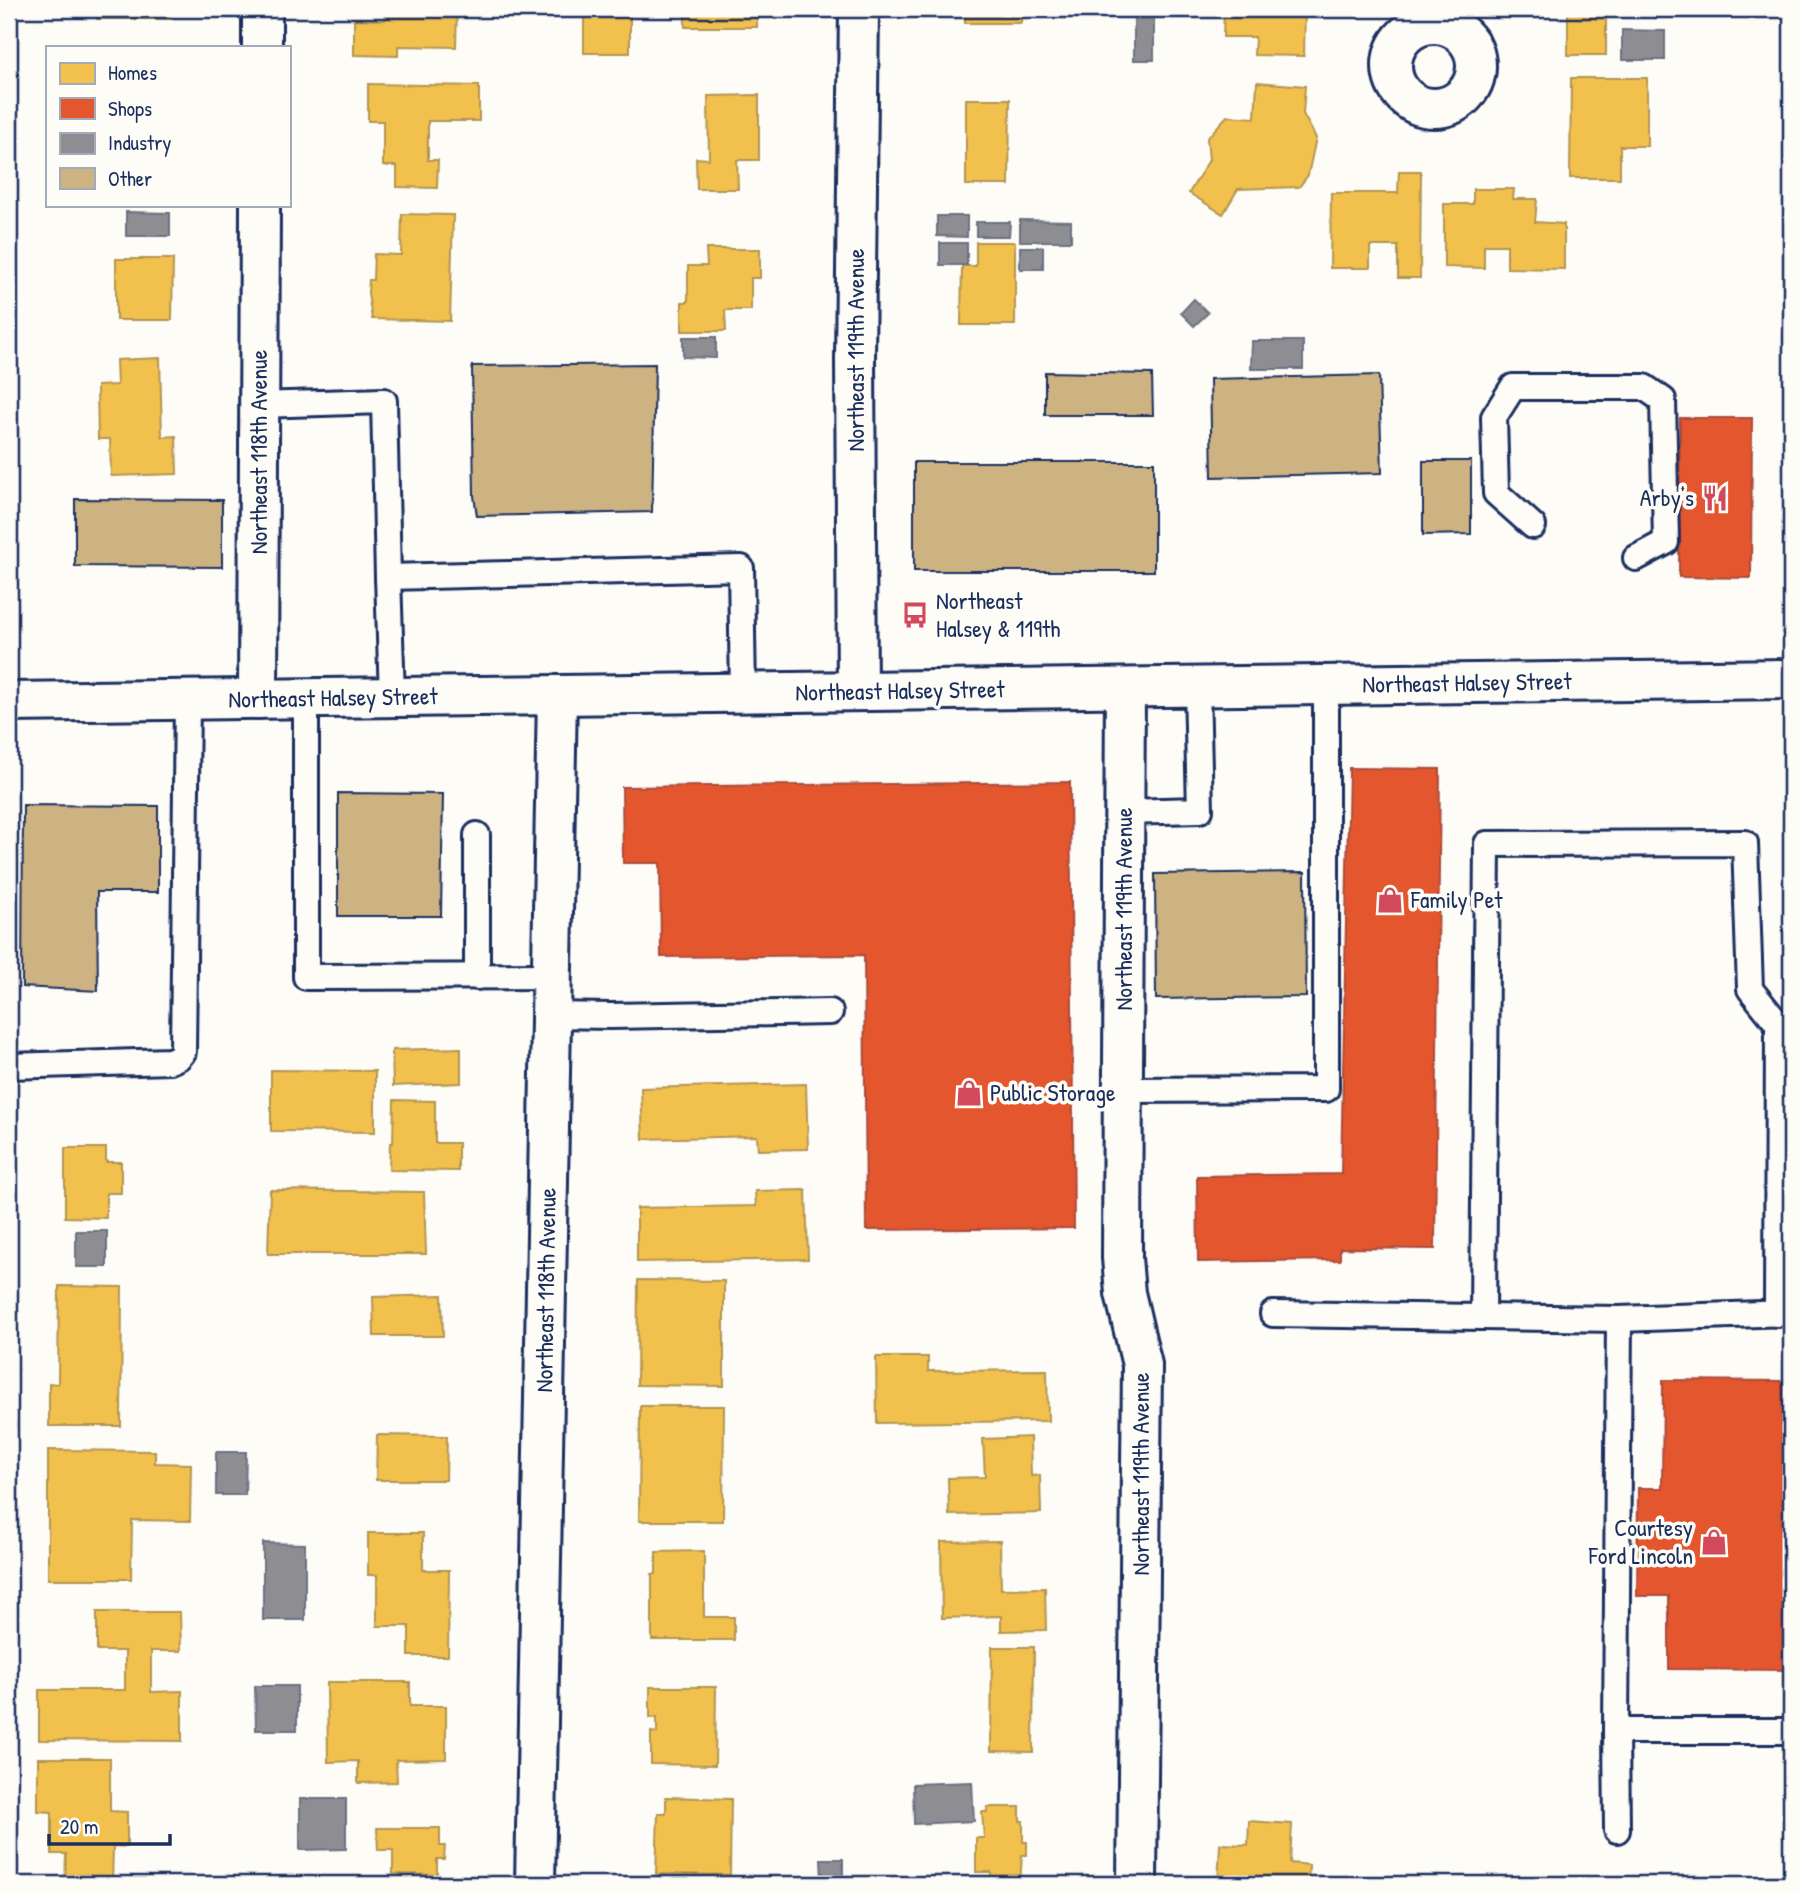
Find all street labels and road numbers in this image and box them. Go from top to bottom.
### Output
street label: Northeast 119th Avenue [839,248,871,451]
street label: Northeast 118th Avenue [242,349,274,554]
street label: Northeast Halsey Street [1362,664,1573,700]
street label: Northeast Halsey Street [795,672,1006,708]
street label: Northeast Halsey Street [228,679,439,715]
street label: Northeast 119th Avenue [1107,807,1139,1010]
street label: Northeast 118th Avenue [527,1187,563,1393]
street label: Northeast 119th Avenue [1124,1372,1156,1575]

